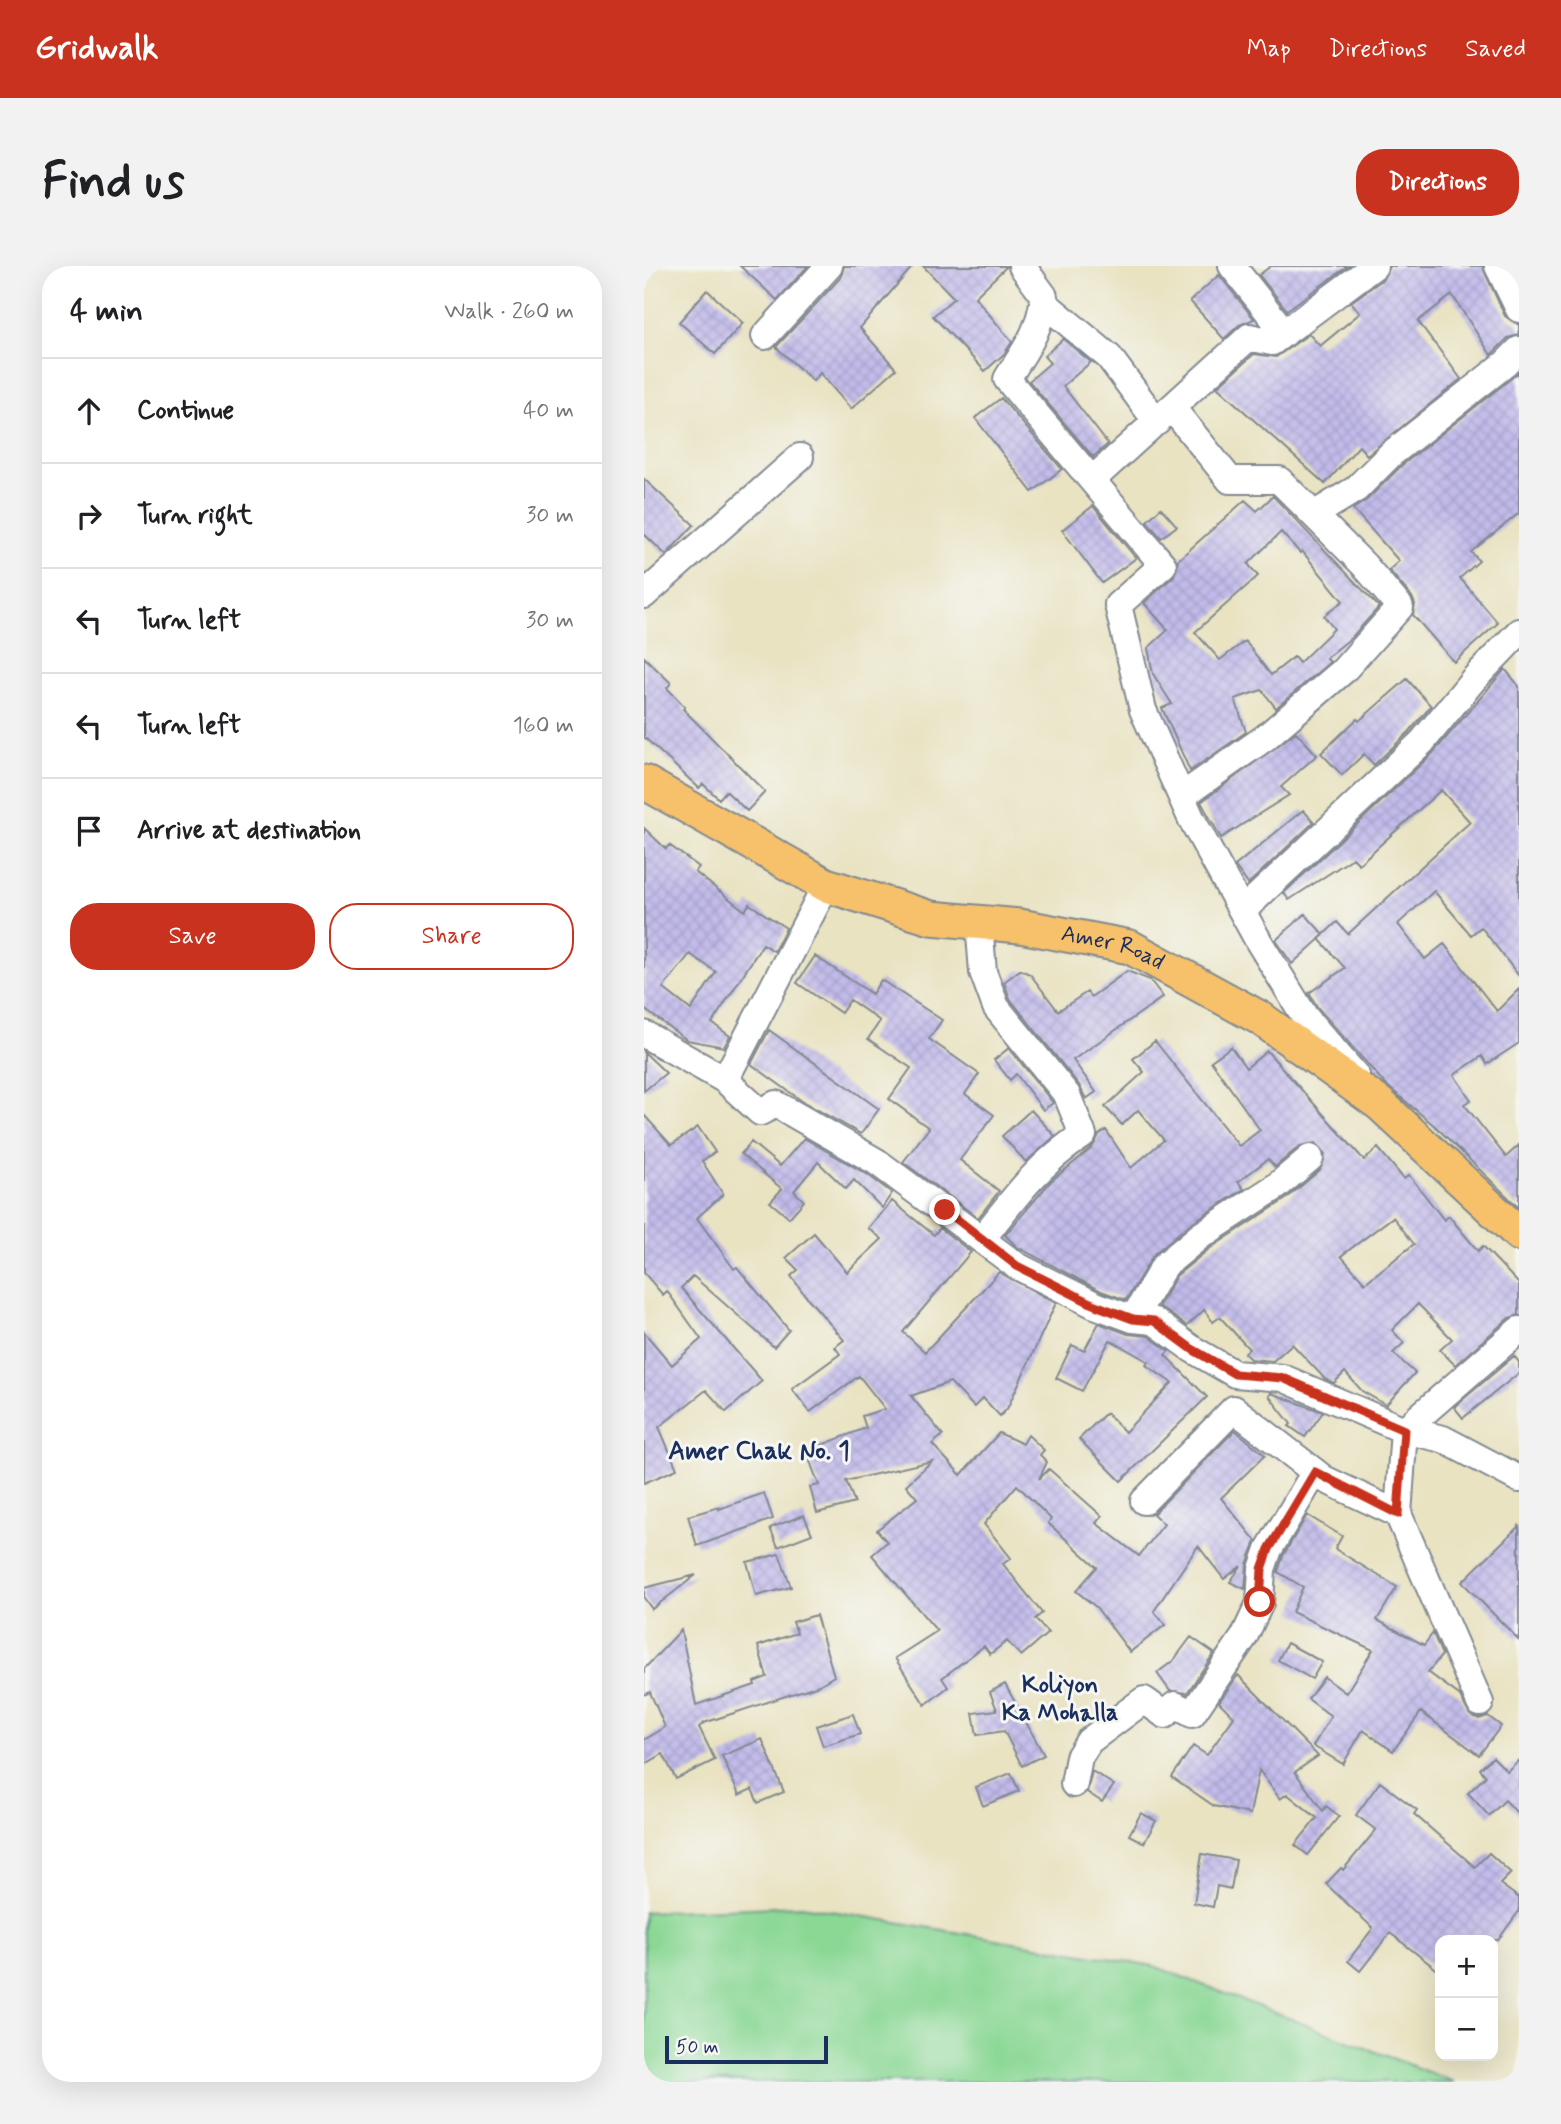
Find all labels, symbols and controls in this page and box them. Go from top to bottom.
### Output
text: Gridwalk [35,27,159,71]
text: Map [1247,34,1291,65]
text: Directions [1329,34,1427,65]
text: Saved [1465,34,1526,65]
button: Directions [1356,149,1519,216]
text: Find us [42,150,185,215]
text: 4 min [70,292,143,331]
text: Walk · 260 m [444,297,574,327]
icon: ahead [70,392,108,430]
text: Continue [137,394,234,428]
text: 40 m [523,396,574,426]
icon: right [70,497,108,535]
text: Turn right [137,499,253,533]
text: 30 m [526,501,574,531]
icon: left [70,602,108,640]
text: Turn left [137,604,241,638]
text: 30 m [526,606,574,636]
icon: left [70,707,108,745]
text: Turn left [137,709,241,743]
text: 160 m [513,711,574,741]
icon: arrive [70,812,108,850]
text: Arrive at destination [137,814,361,848]
button: Save [70,903,315,970]
button: Share [329,903,574,970]
street label: Amer Road [1059,919,1169,978]
route end [929,1194,960,1225]
district label: Amer Chak No. 1 [668,1435,850,1469]
route start [1244,1586,1275,1617]
district label: Koliyon Ka Mohalla [1002,1670,1118,1729]
map controls [1435,1935,1498,2061]
button: + [1435,1935,1498,1998]
button: − [1435,1998,1498,2061]
scale bar [665,2033,828,2065]
text: 50 m [676,2035,719,2060]

